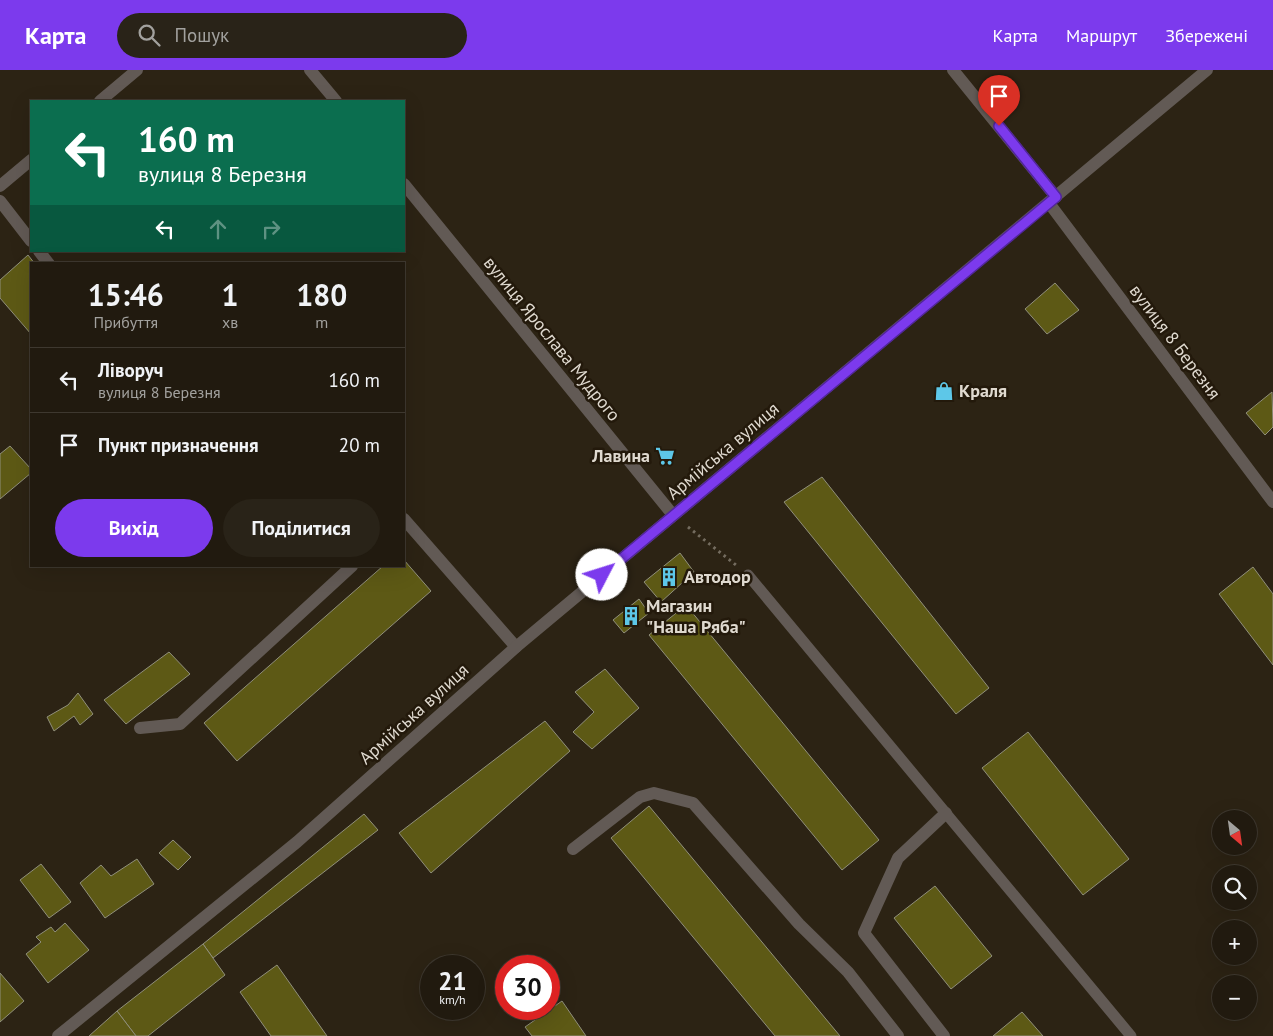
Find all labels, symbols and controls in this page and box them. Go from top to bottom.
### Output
search box [117,13,467,58]
text: Карта [25,20,87,51]
icon: search [135,21,163,49]
text: Пошук [175,23,229,47]
text: Карта [993,24,1038,47]
text: Маршрут [1066,24,1137,47]
text: Збережені [1165,24,1248,47]
pin [978,75,1020,126]
icon: arrive [985,82,1013,110]
text: 160 m [138,116,235,162]
icon: left [55,120,120,185]
text: вулиця 8 Березня [138,160,307,188]
icon: left [151,215,179,243]
icon: ahead [204,215,232,243]
icon: right [257,215,285,243]
street label: вулиця Ярослава Мудрого [479,252,626,426]
text: 15:46 [88,275,164,314]
text: 1 [222,275,239,314]
text: 180 [296,275,347,314]
street label: вулиця 8 Березня [1125,280,1226,404]
text: Прибуття [93,312,158,332]
text: хв [222,312,238,332]
text: m [315,312,328,332]
text: Ліворуч [98,358,163,382]
icon: left [55,366,83,394]
text: 160 m [328,368,380,392]
place label: Краля [959,379,1007,402]
shop icon: Краля [933,380,955,402]
text: вулиця 8 Березня [98,382,221,402]
street label: Армійська вулиця [662,397,784,504]
icon: arrive [55,431,83,459]
text: Пункт призначення [98,433,259,457]
text: 20 m [339,433,380,457]
place label: Лавина [591,444,650,467]
supermarket icon: Лавина [654,445,676,467]
button: Вихід [55,499,213,557]
button: Поділитися [223,499,380,557]
position arrow [575,548,627,600]
place label: Автодор [684,565,751,588]
building icon: Автодор [658,566,680,588]
place label: Магазин "Наша Ряба" [646,594,746,638]
building icon: Магазин "Наша Ряба" [620,605,642,627]
street label: Армійська вулиця [354,658,473,769]
north arrow [1212,810,1258,855]
map controls [1212,810,1257,1020]
button: search [1212,865,1257,910]
button: + [1212,920,1257,965]
speed limit sign: 30 [495,955,560,1020]
text: 21 [438,965,467,997]
button: − [1212,975,1257,1020]
text: km/h [439,992,466,1007]

